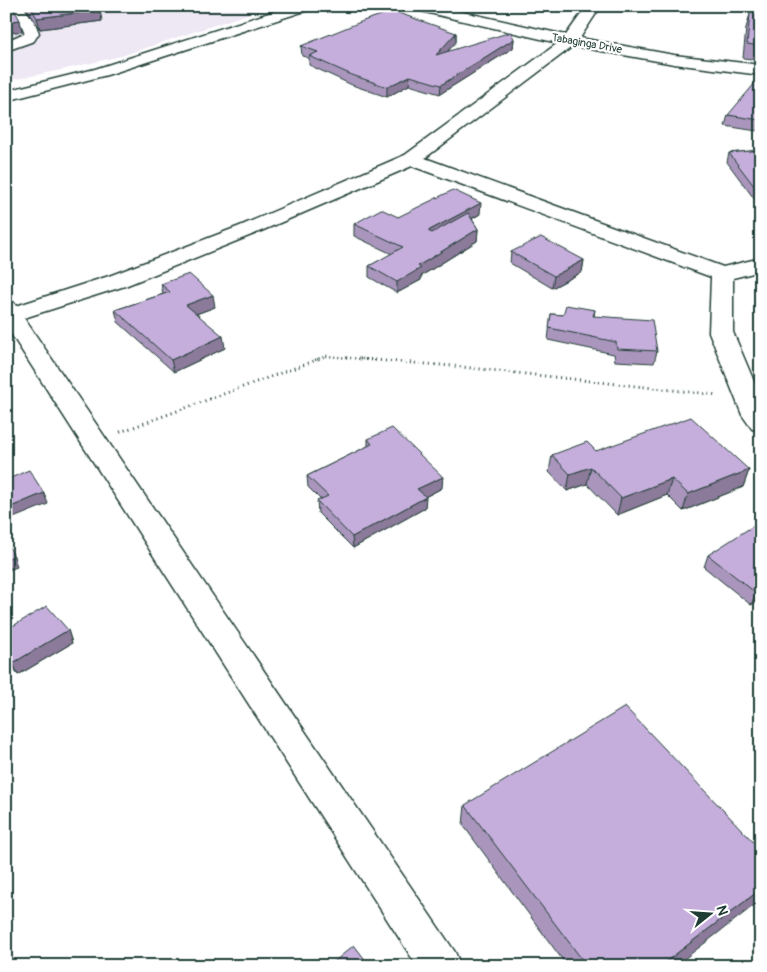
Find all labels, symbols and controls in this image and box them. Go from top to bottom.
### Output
street label: Tabaginga Drive [551,31,624,56]
north arrow [684,890,734,940]
text: N [712,903,731,917]

